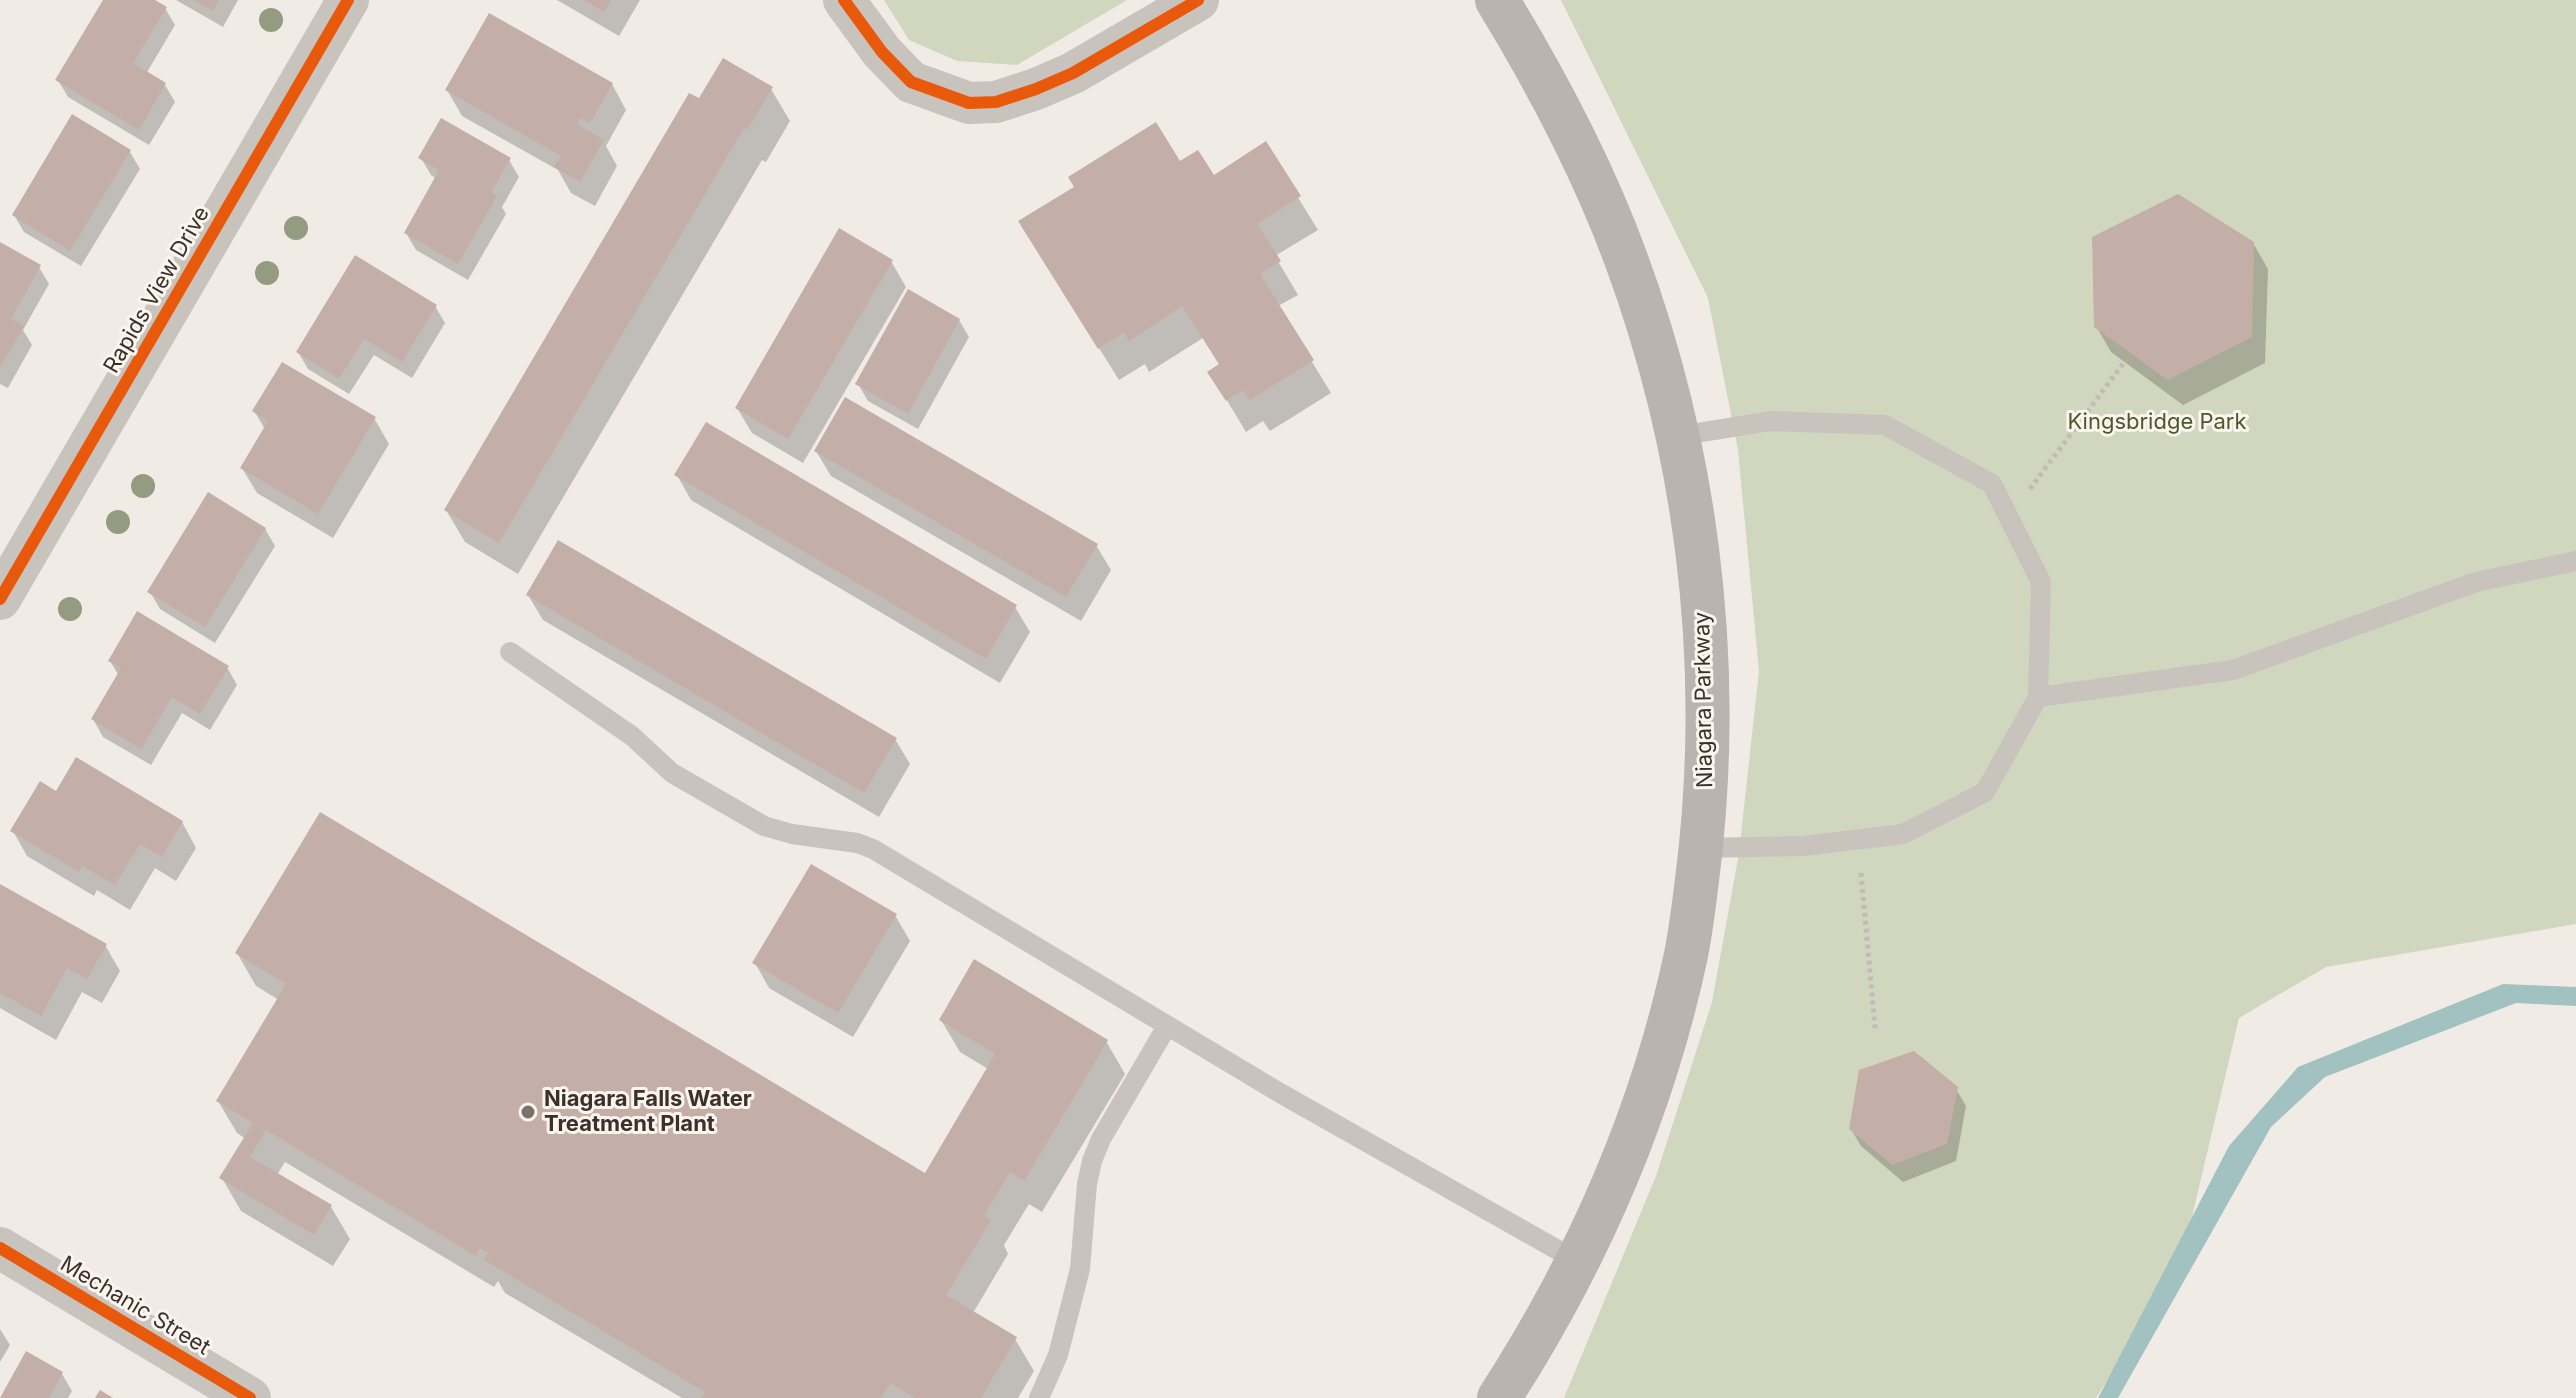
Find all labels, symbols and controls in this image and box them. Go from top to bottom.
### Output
street label: Rapids View Drive [99,202,215,378]
park label: Kingsbridge Park [2067,409,2247,435]
street label: Niagara Parkway [1689,612,1719,788]
place label: Niagara Falls Water Treatment Plant [544,1086,752,1138]
marker: Niagara Falls Water Treatment Plant [519,1103,537,1121]
street label: Mechanic Street [55,1251,215,1361]

